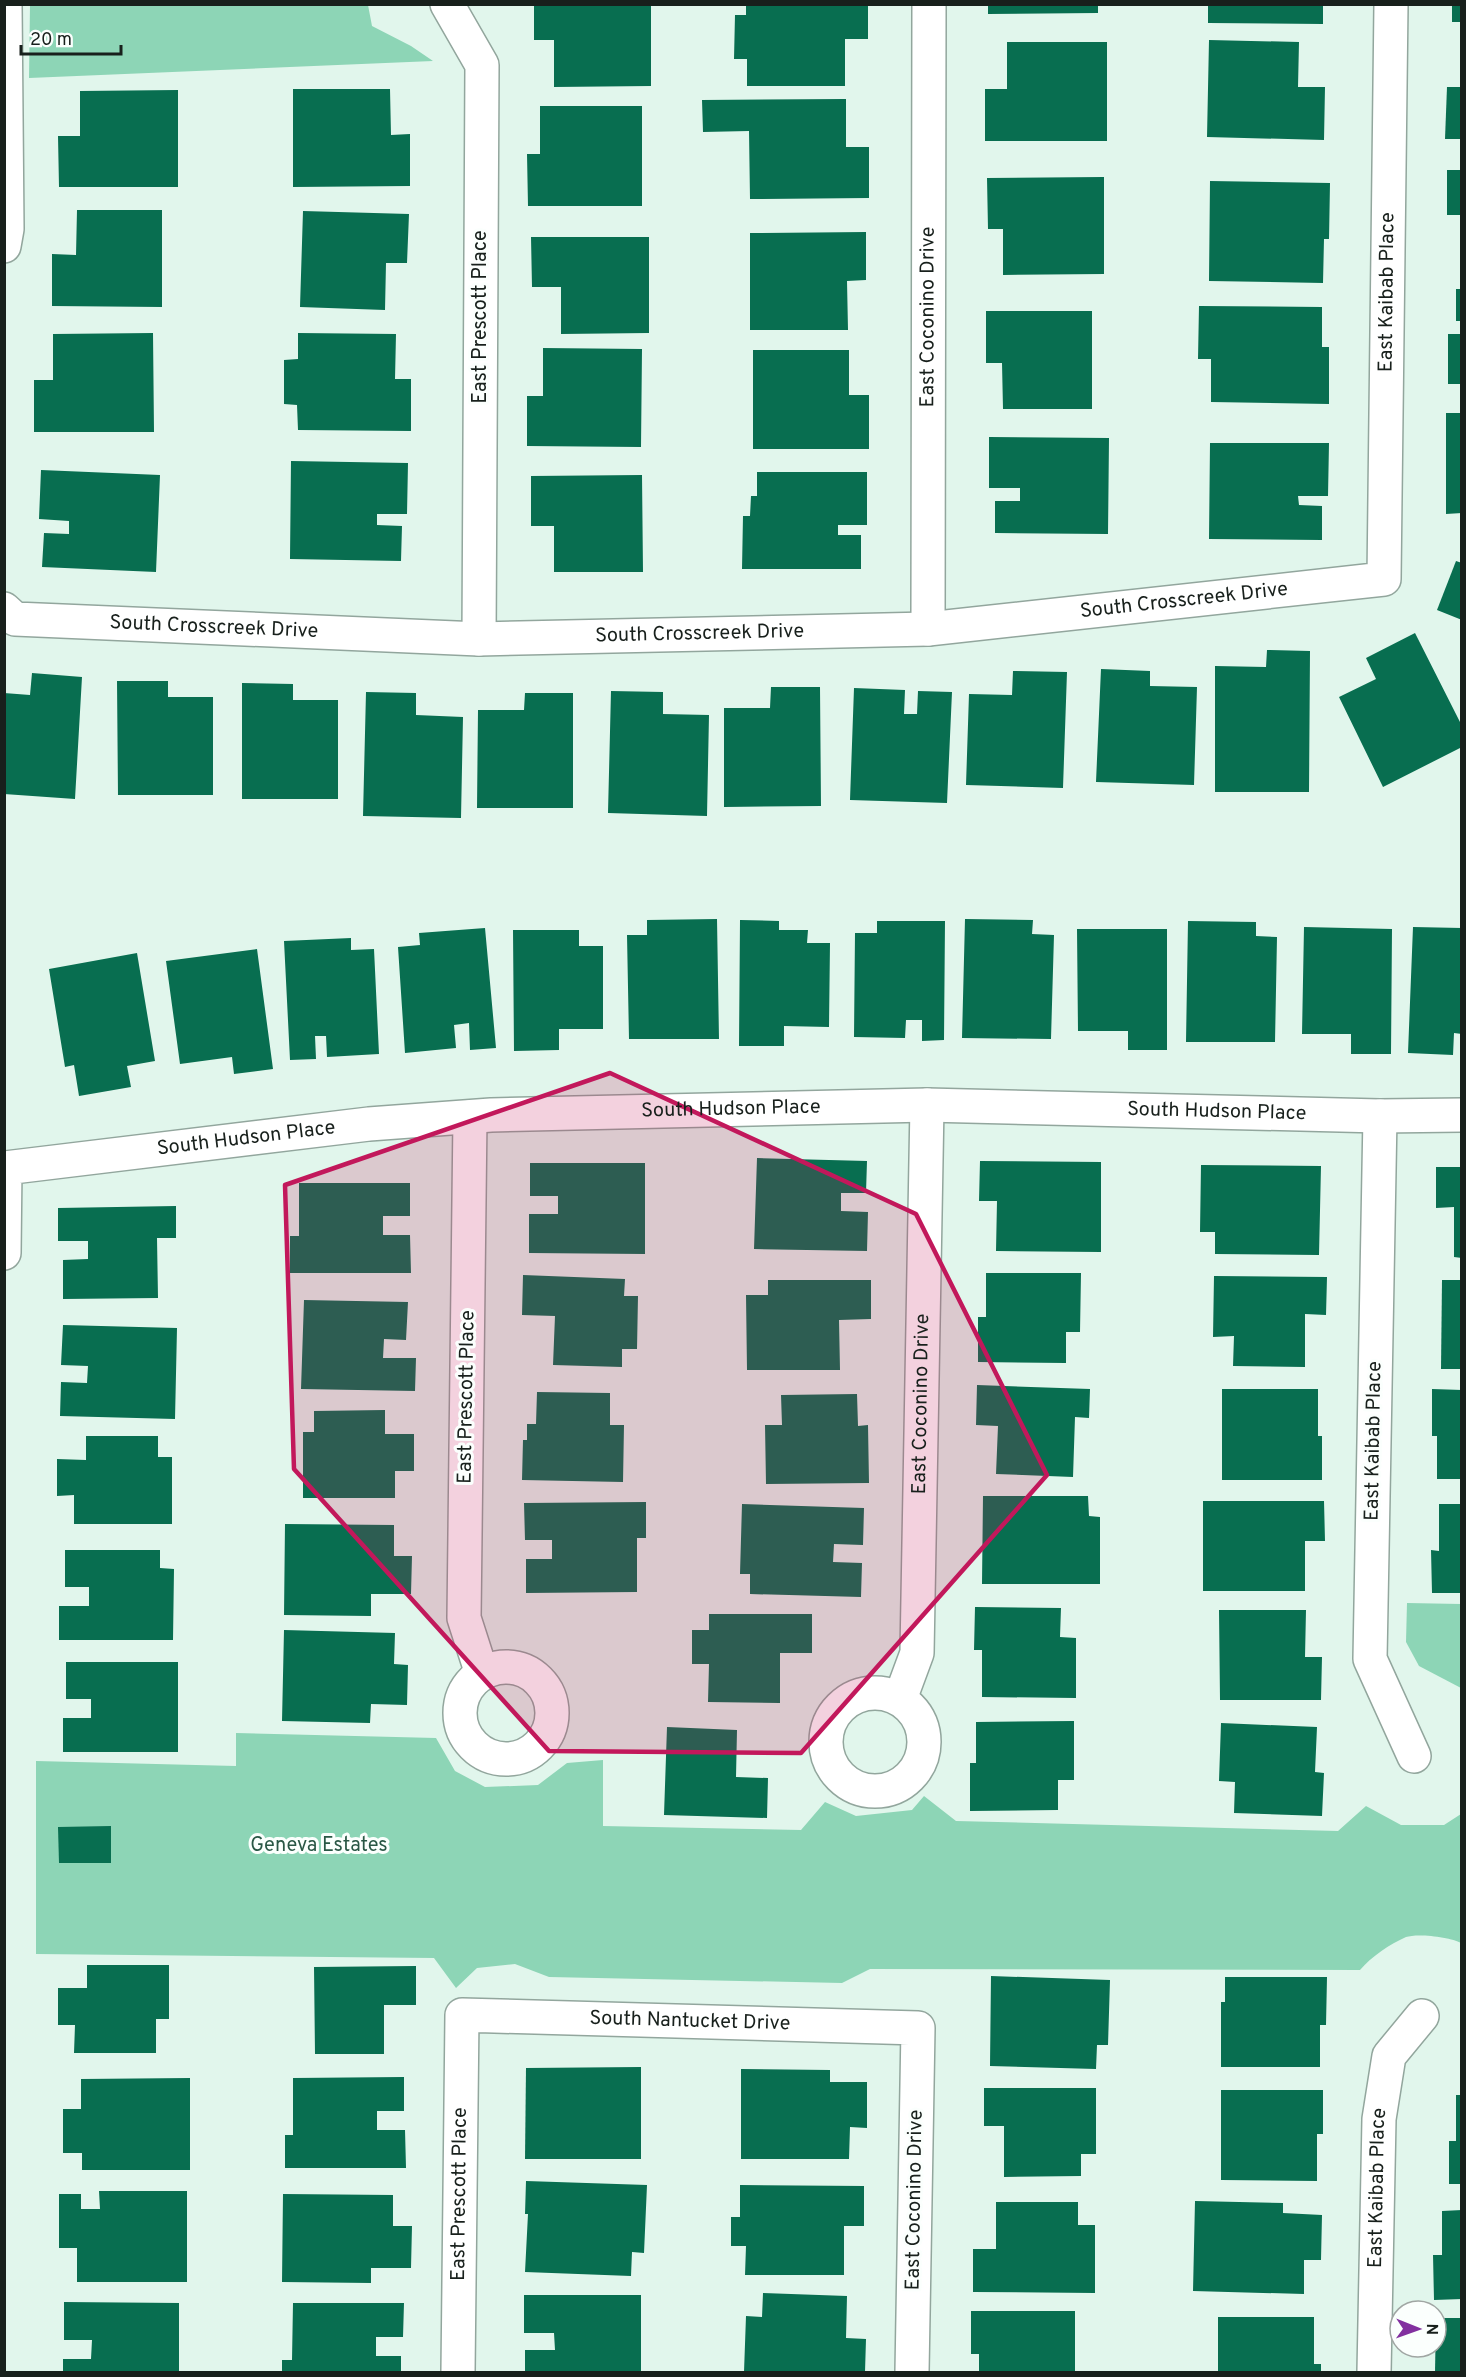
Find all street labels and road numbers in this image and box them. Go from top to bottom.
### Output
street label: East Kaibab Place [1374,212,1401,372]
street label: East Coconino Drive [915,227,942,407]
street label: East Prescott Place [468,230,494,404]
street label: South Crosscreek Drive [1079,577,1289,625]
street label: South Crosscreek Drive [109,610,319,645]
street label: South Crosscreek Drive [595,619,804,649]
street label: South Hudson Place [641,1094,821,1125]
street label: South Hudson Place [1127,1097,1307,1127]
street label: South Hudson Place [156,1115,337,1163]
street label: East Prescott Place [452,1310,482,1484]
street label: East Coconino Drive [907,1313,936,1495]
street label: East Kaibab Place [1360,1361,1388,1521]
street label: South Nantucket Drive [589,2006,791,2037]
street label: East Kaibab Place [1363,2106,1394,2268]
street label: East Prescott Place [446,2107,474,2281]
street label: East Coconino Drive [900,2109,930,2291]

